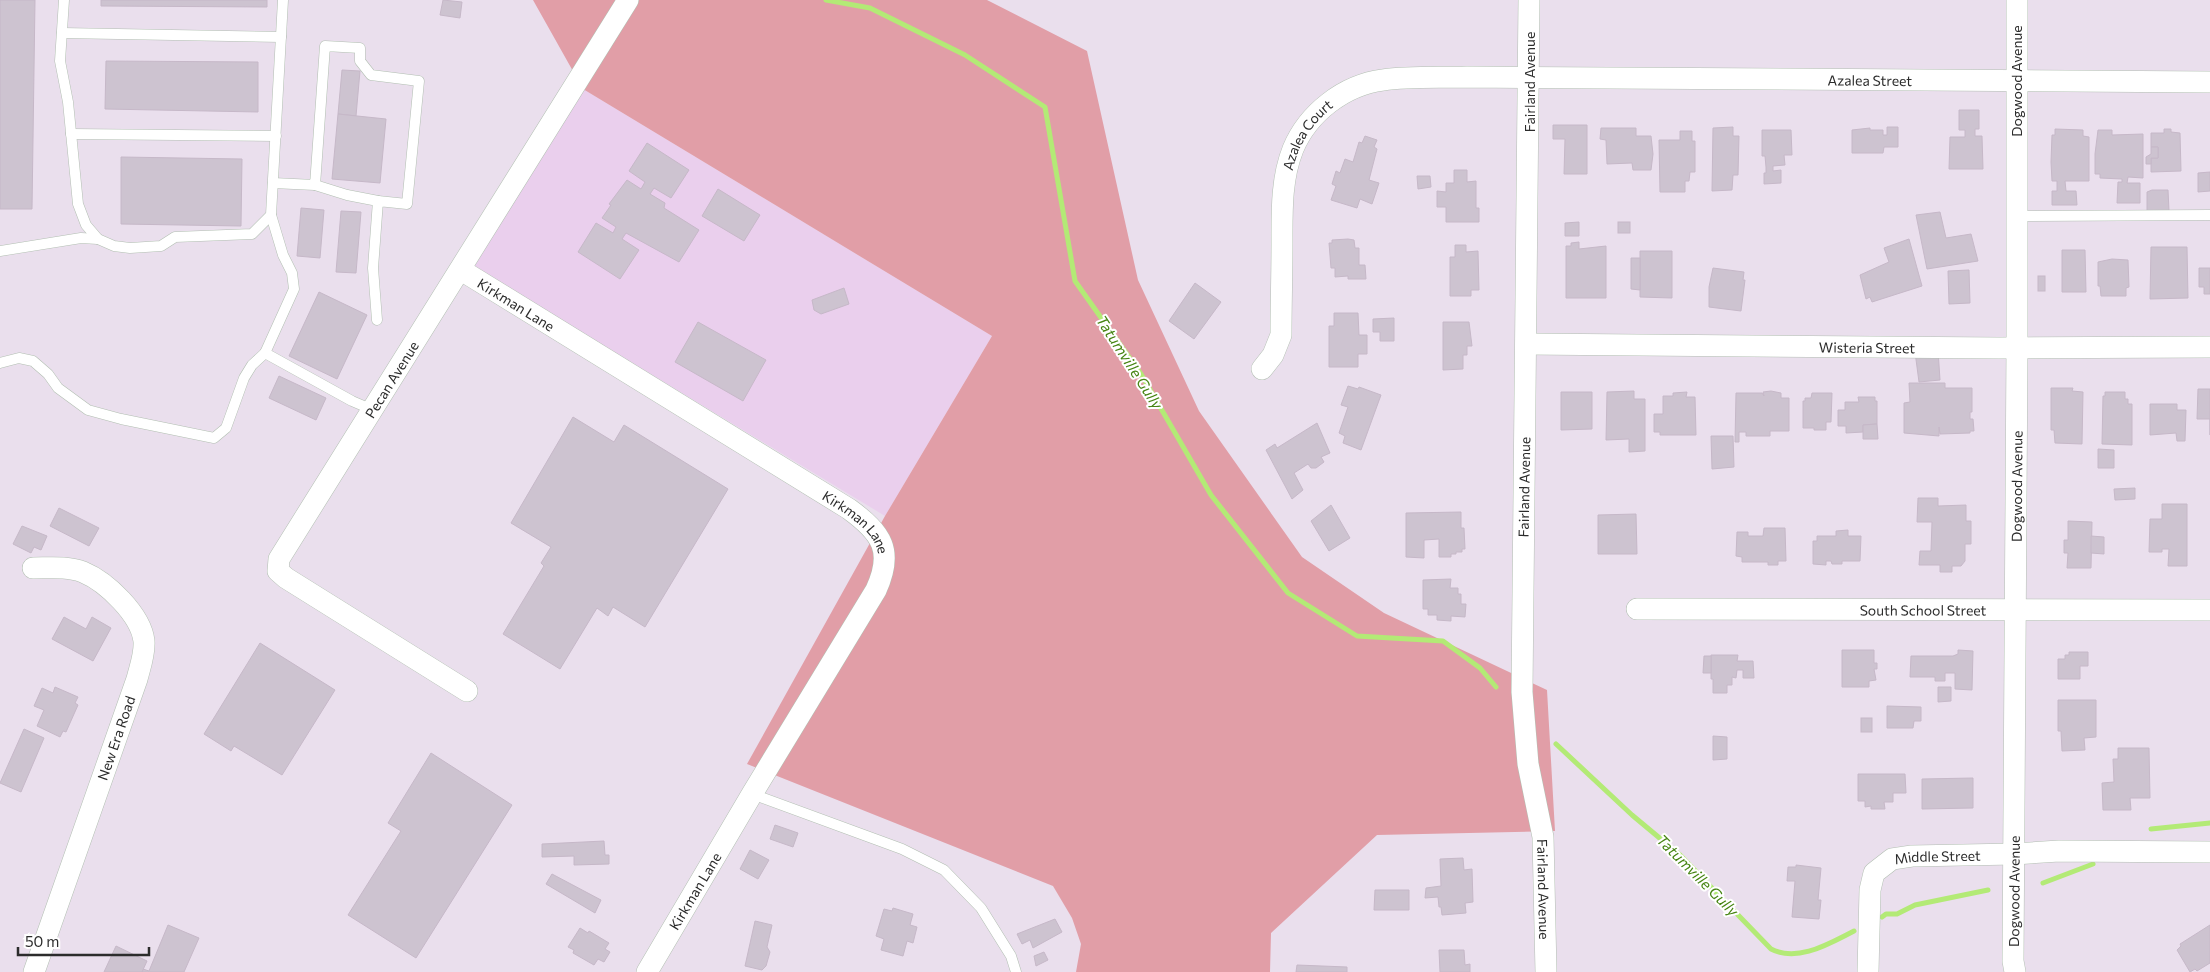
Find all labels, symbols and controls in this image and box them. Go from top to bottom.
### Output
street label: Dogwood Avenue [2008,25,2025,137]
street label: Fairland Avenue [1521,32,1538,132]
street label: Azalea Street [1828,71,1912,88]
street label: Azalea Court [1278,95,1335,172]
street label: Kirkman Lane [475,274,558,334]
water label: Tatumville Gully [1093,312,1168,413]
street label: Pecan Avenue [361,338,422,421]
street label: Wisteria Street [1819,338,1915,356]
street label: Dogwood Avenue [2007,430,2025,542]
street label: Fairland Avenue [1515,437,1533,537]
street label: Kirkman Lane [820,486,892,555]
street label: South School Street [1860,601,1987,618]
street label: New Era Road [94,694,138,782]
water label: Tatumville Gully [1653,830,1743,920]
street label: Dogwood Avenue [2005,835,2022,947]
street label: Fairland Avenue [1535,839,1554,940]
street label: Middle Street [1893,846,1981,867]
street label: Kirkman Lane [665,849,725,933]
scale bar [18,924,149,956]
text: 50 m [25,932,59,950]

